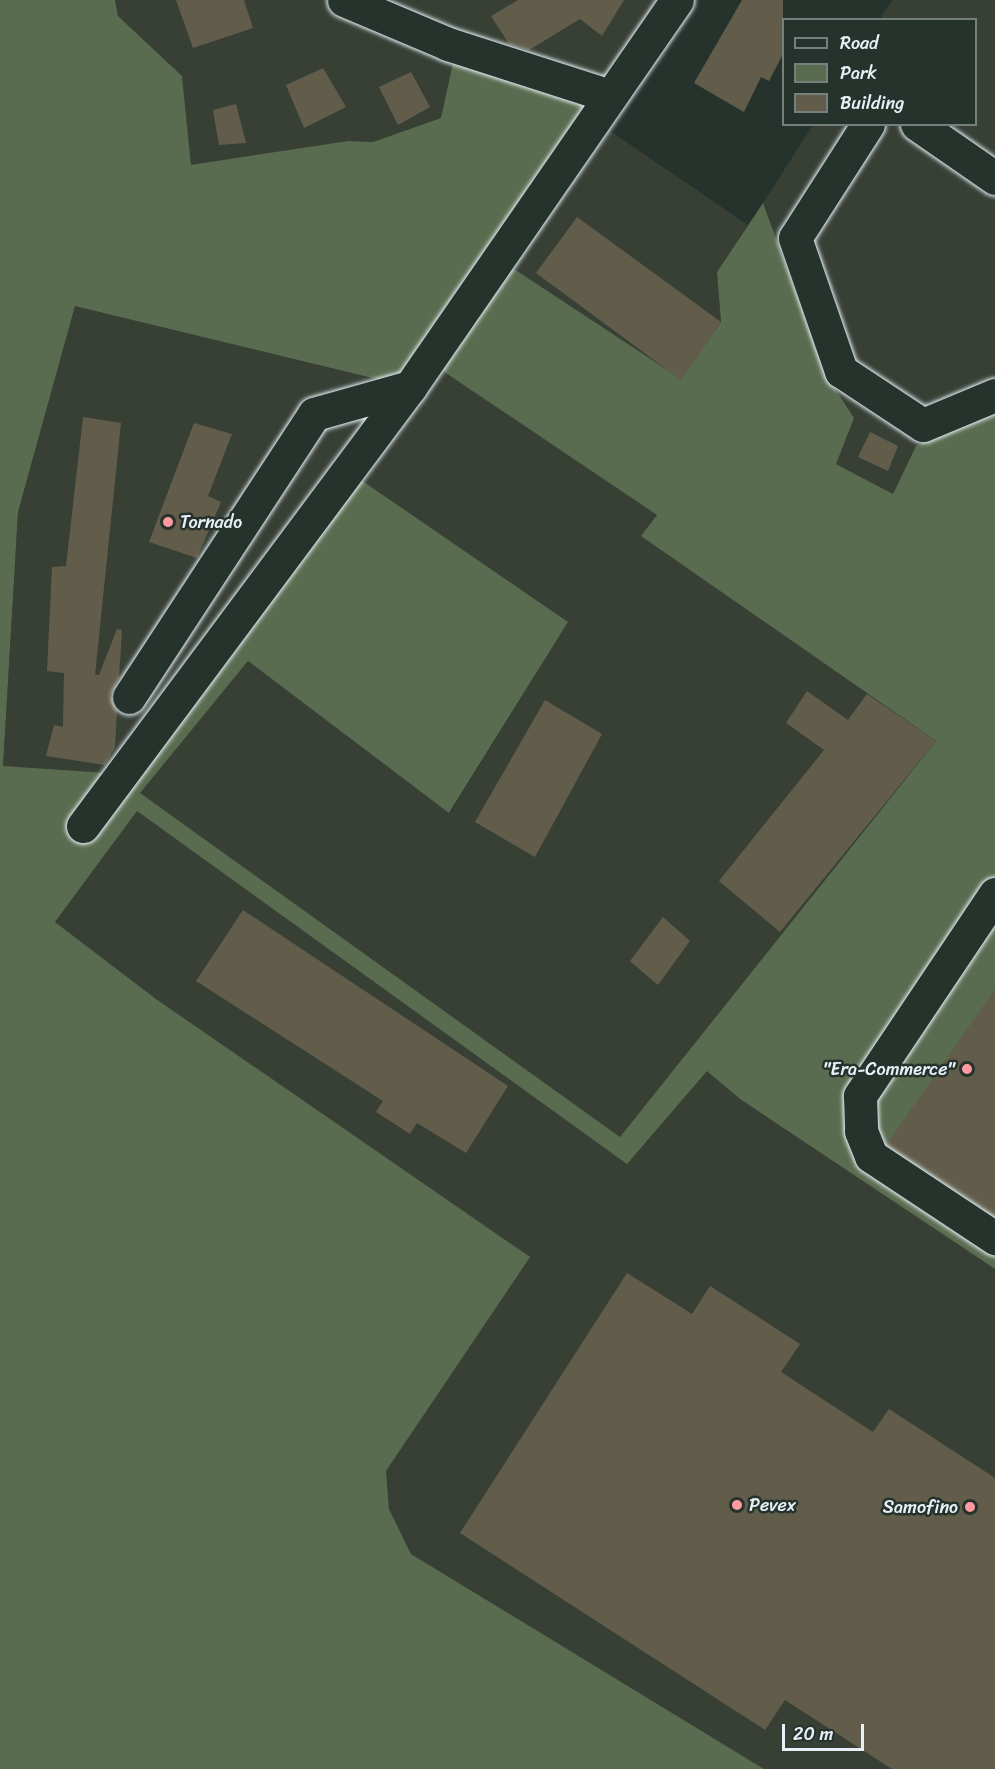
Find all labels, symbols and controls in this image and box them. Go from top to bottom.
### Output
legend [782,18,977,126]
text: Road [840,27,879,59]
text: Park [840,57,877,89]
text: Building [840,87,904,119]
place label: Tornado [180,511,242,533]
marker: Tornado [161,515,175,529]
place label: "Era-Commerce" [823,1058,955,1080]
marker: "Era-Commerce" [960,1062,974,1076]
place label: Pevex [749,1494,796,1516]
place label: Samofino [883,1496,958,1518]
marker: Pevex [730,1498,744,1512]
marker: Samofino [963,1500,977,1514]
scale bar [785,1712,868,1750]
text: 20 m [793,1718,833,1750]

